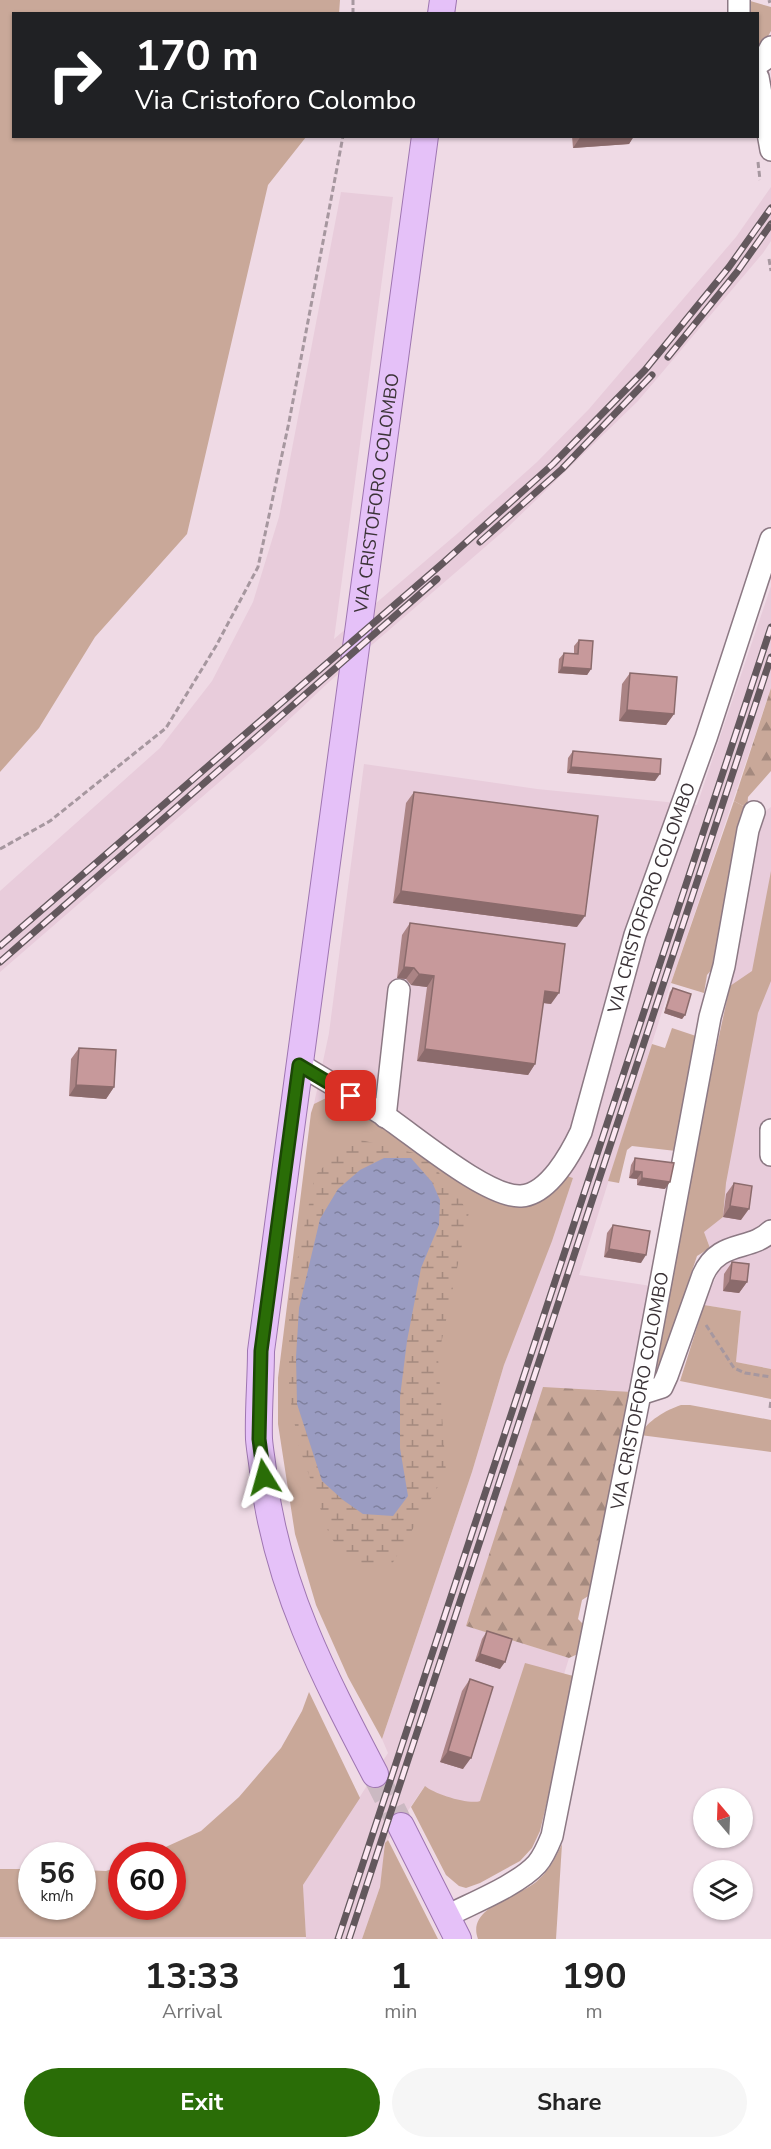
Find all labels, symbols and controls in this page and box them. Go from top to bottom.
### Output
text: 170 m [135,28,259,85]
icon: right [36,36,114,114]
text: Via Cristoforo Colombo [135,82,416,119]
street label: VIA CRISTOFORO COLOMBO [349,372,405,616]
street label: VIA CRISTOFORO COLOMBO [602,779,701,1017]
pin [325,1070,376,1121]
icon: arrive [334,1079,367,1112]
street label: VIA CRISTOFORO COLOMBO [605,1270,674,1513]
position arrow [232,1445,296,1509]
north arrow [693,1788,753,1848]
map controls [693,1788,753,1920]
speed limit sign: 60 [108,1842,186,1920]
text: 56 [39,1853,75,1894]
button: layers [693,1860,753,1920]
text: km/h [40,1886,74,1906]
text: 13:33 [144,1952,240,2001]
text: 1 [390,1952,412,2001]
text: 190 [562,1952,627,2001]
text: Arrival [162,1998,222,2025]
text: min [384,1998,417,2025]
text: m [586,1998,603,2025]
button: Exit [24,2068,380,2137]
button: Share [392,2068,747,2137]

